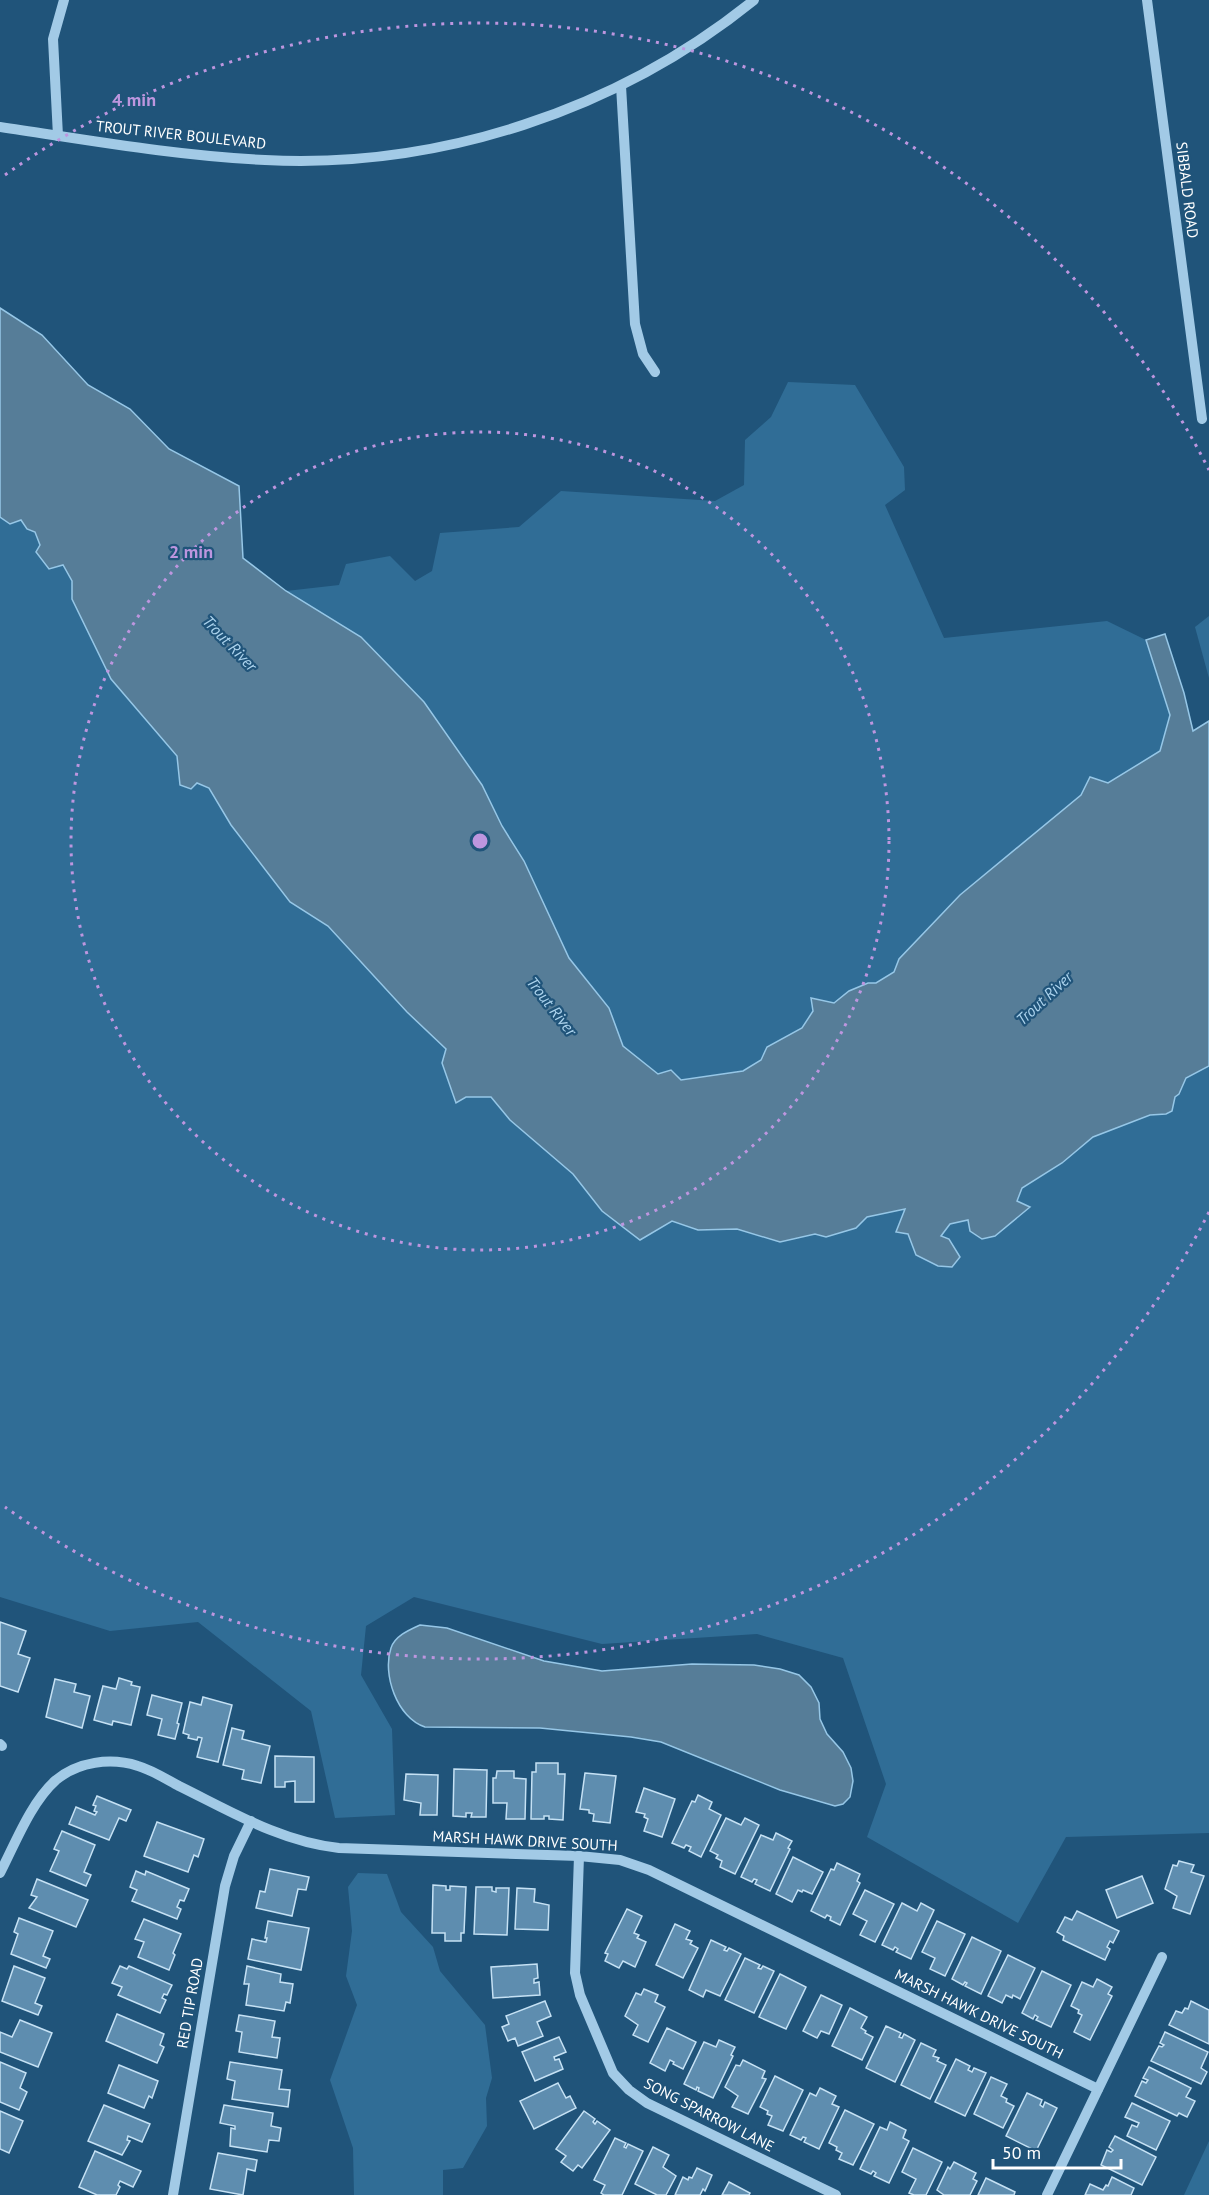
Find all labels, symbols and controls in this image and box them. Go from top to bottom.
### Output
text: 4 min [112,88,156,111]
street label: TROUT RIVER BOULEVARD [95,116,267,153]
street label: SIBBALD ROAD [1172,141,1203,239]
text: 2 min [169,540,213,563]
water label: Trout River [199,611,263,676]
centre of rings [470,831,490,851]
water label: Trout River [1012,966,1078,1029]
water label: Trout River [523,972,582,1041]
street label: MARSH HAWK DRIVE SOUTH [432,1826,618,1855]
street label: RED TIP ROAD [172,1956,207,2050]
street label: MARSH HAWK DRIVE SOUTH [892,1964,1067,2063]
street label: SONG SPARROW LANE [641,2073,778,2156]
scale bar [993,2132,1120,2170]
text: 50 m [1002,2141,1041,2164]

